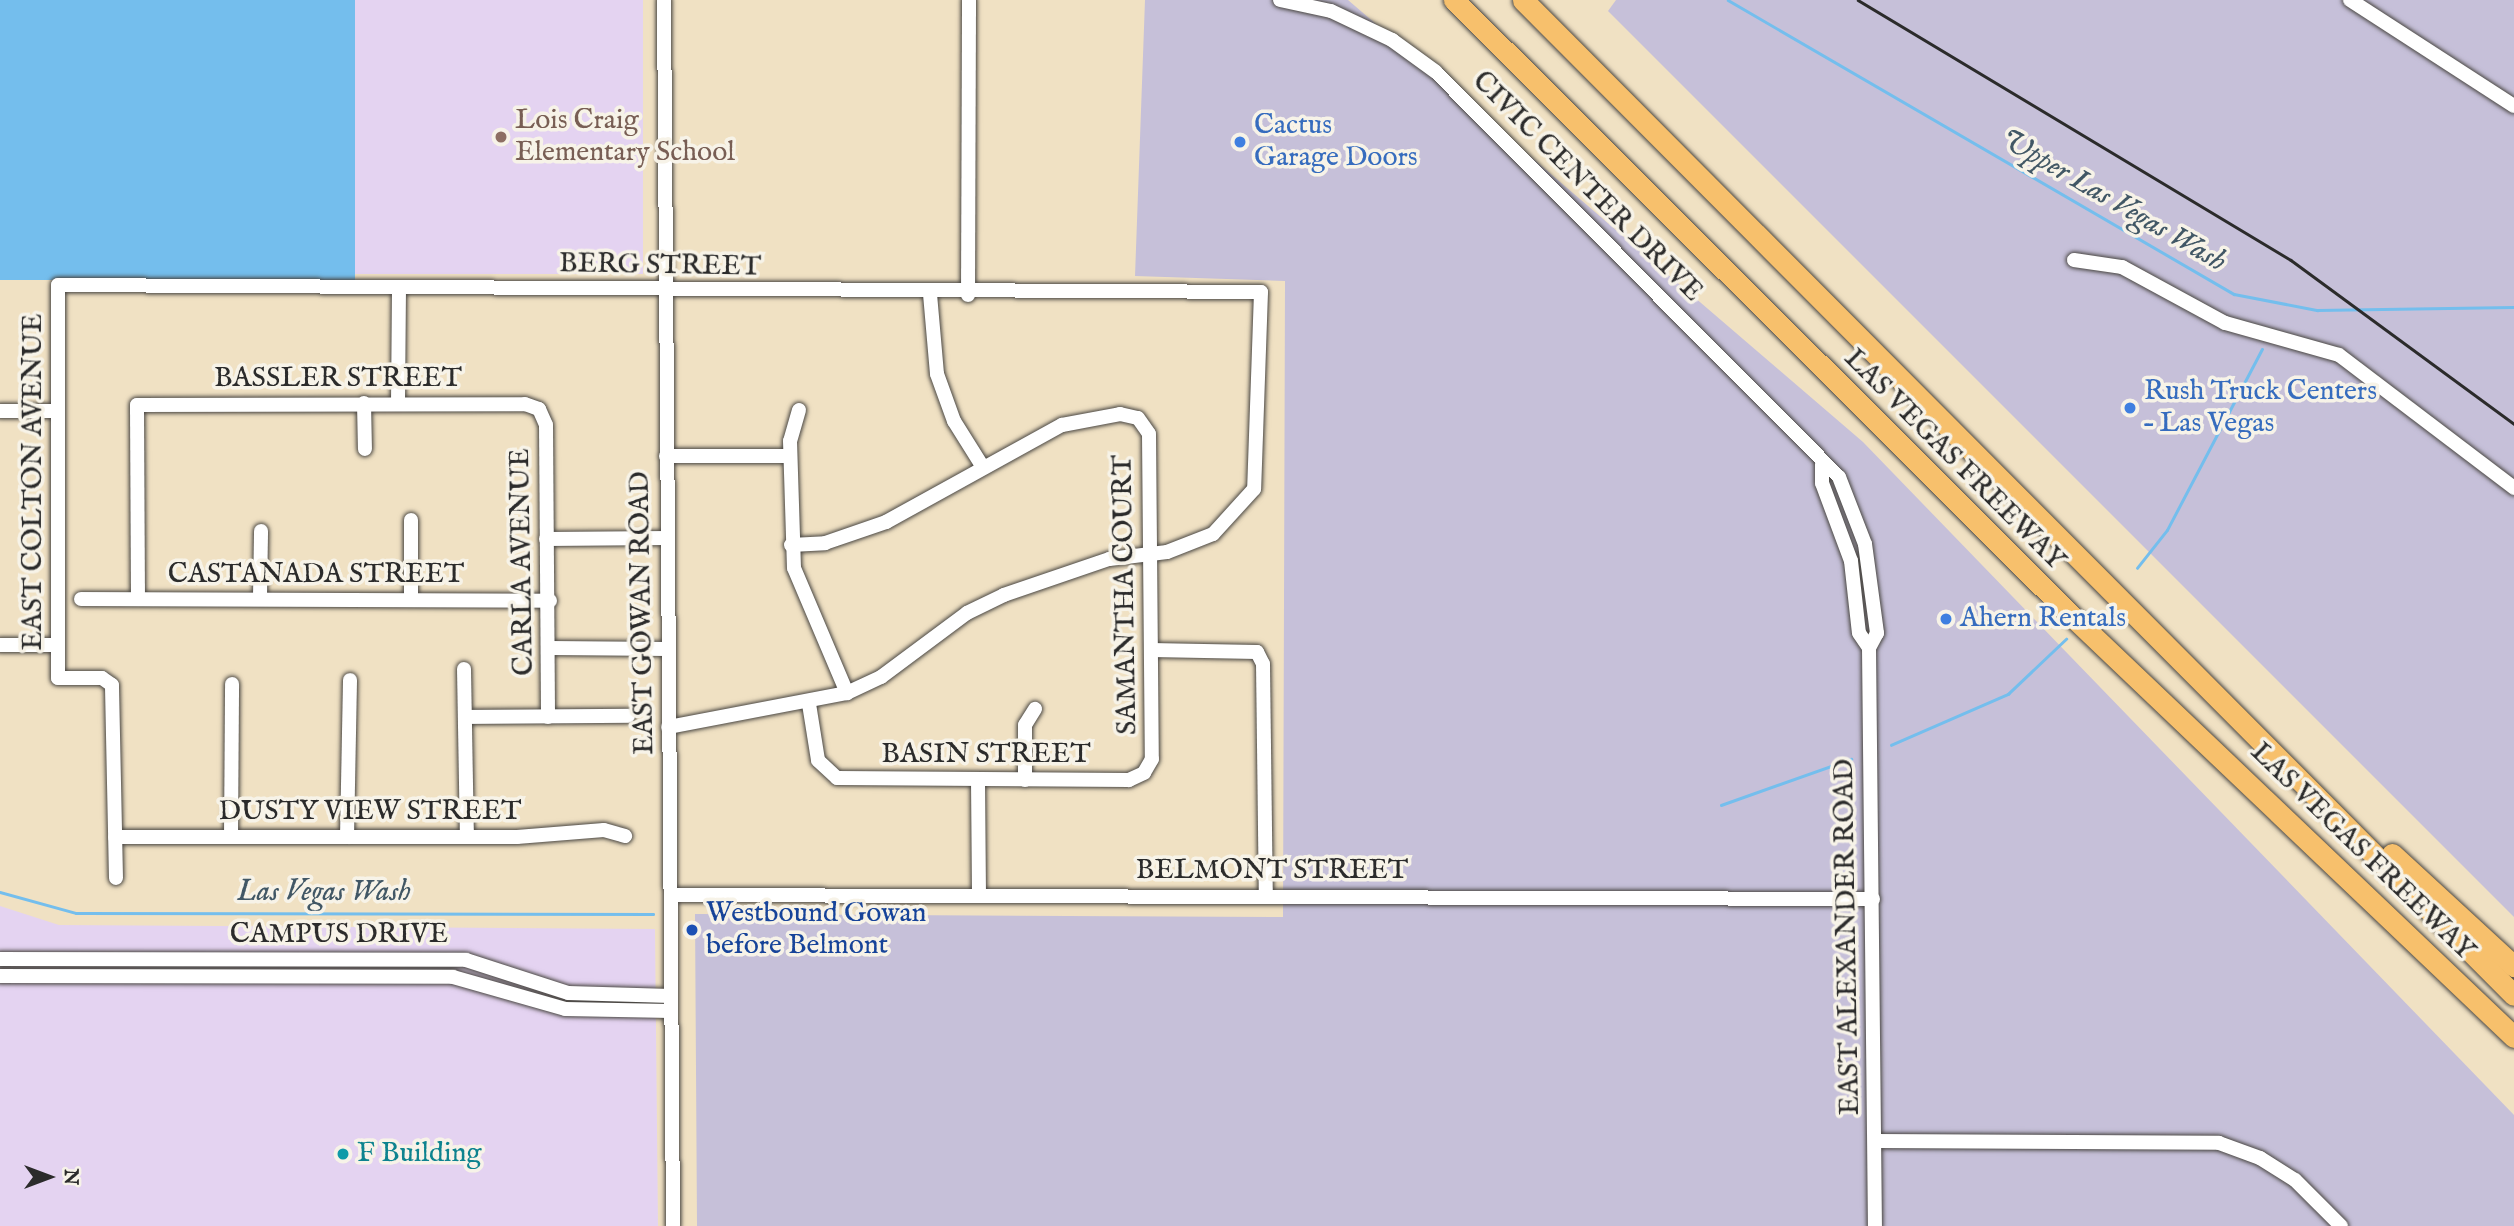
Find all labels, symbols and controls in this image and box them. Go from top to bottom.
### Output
street label: CIVIC CENTER DRIVE [1465,65,1709,309]
place label: Lois Craig Elementary School [515,104,735,170]
place label: Cactus Garage Doors [1254,109,1418,175]
water label: Upper Las Vegas Wash [1994,122,2232,280]
marker: Lois Craig Elementary School [493,129,509,145]
marker: Cactus Garage Doors [1232,134,1248,150]
street label: BERG STREET [559,247,761,285]
street label: EAST COLTON AVENUE [17,313,51,651]
street label: LAS VEGAS FREEWAY [1836,342,2072,578]
street label: BASSLER STREET [214,362,462,396]
place label: Rush Truck Centers – Las Vegas [2144,375,2377,441]
marker: Rush Truck Centers – Las Vegas [2122,400,2138,416]
street label: CARLA AVENUE [504,448,542,676]
street label: SAMANTHA COURT [1107,455,1145,735]
street label: EAST GOWAN ROAD [624,471,662,755]
street label: CASTANADA STREET [168,558,464,592]
place label: Ahern Rentals [1960,602,2126,636]
marker: Ahern Rentals [1938,611,1954,627]
street label: LAS VEGAS FREEWAY [2243,736,2481,968]
street label: BASIN STREET [881,738,1091,772]
street label: EAST ALEXANDER ROAD [1828,758,1868,1116]
street label: DUSTY VIEW STREET [219,795,521,829]
street label: BELMONT STREET [1136,854,1408,888]
water label: Las Vegas Wash [237,874,411,910]
place label: Westbound Gowan before Belmont [706,897,926,963]
street label: CAMPUS DRIVE [230,918,448,952]
marker: Westbound Gowan before Belmont [684,922,700,938]
place label: F Building [357,1137,482,1171]
north arrow [14,1142,84,1212]
marker: F Building [335,1146,351,1162]
text: N [58,1169,82,1185]

